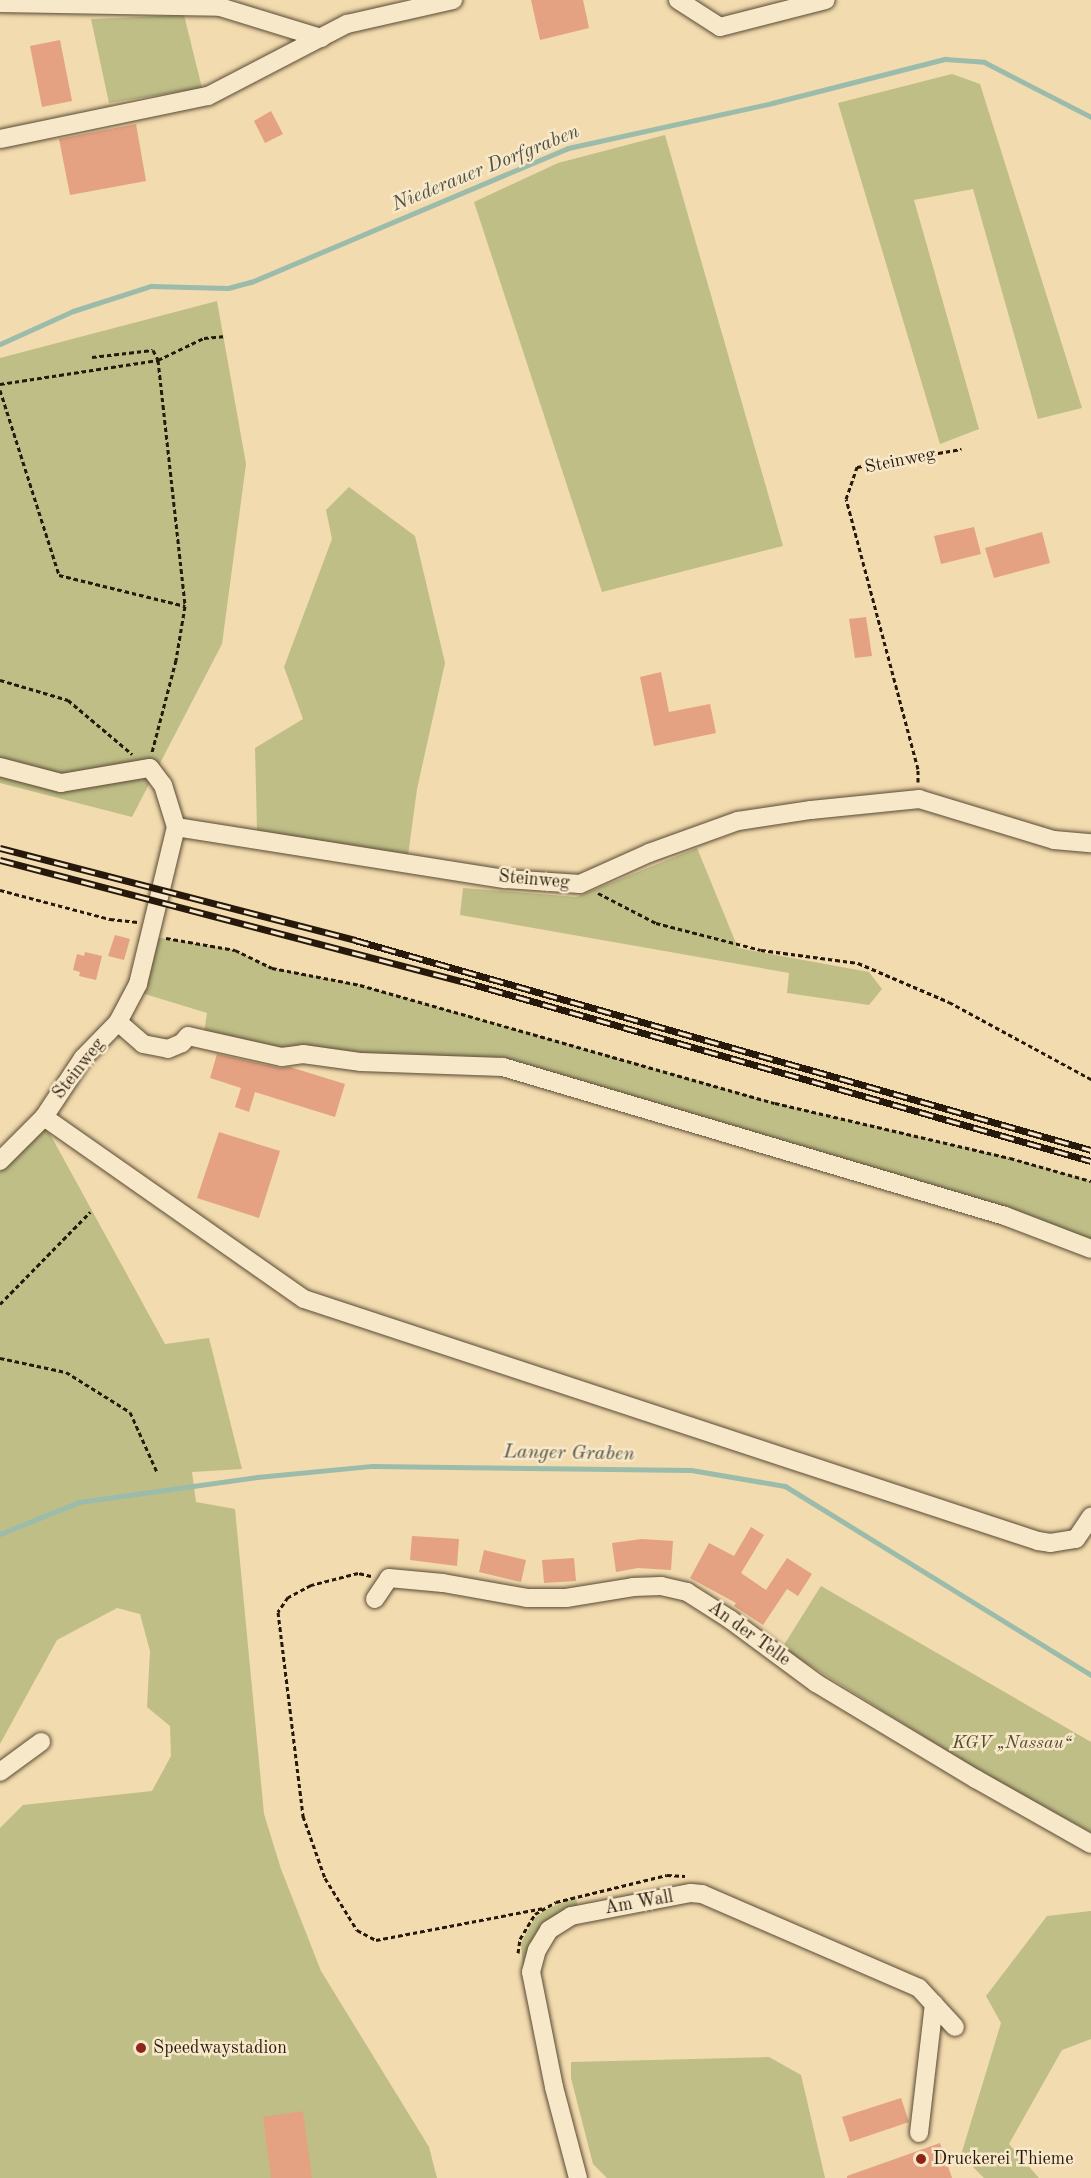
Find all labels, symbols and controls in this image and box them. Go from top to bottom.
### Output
water label: Niederauer Dorfgraben [389,120,583,218]
street label: Steinweg [863,444,937,478]
street label: Steinweg [497,866,571,894]
street label: Steinweg [49,1034,109,1104]
water label: Langer Graben [503,1441,635,1467]
street label: An der Telle [704,1597,794,1671]
park label: KGV „Nassau“ [952,1732,1072,1754]
street label: Am Wall [603,1886,675,1920]
place label: Speedwaystadion [153,2037,287,2059]
marker: Speedwaystadion [134,2041,148,2055]
place label: Druckerei Thieme [933,2148,1073,2170]
marker: Druckerei Thieme [914,2152,928,2166]

